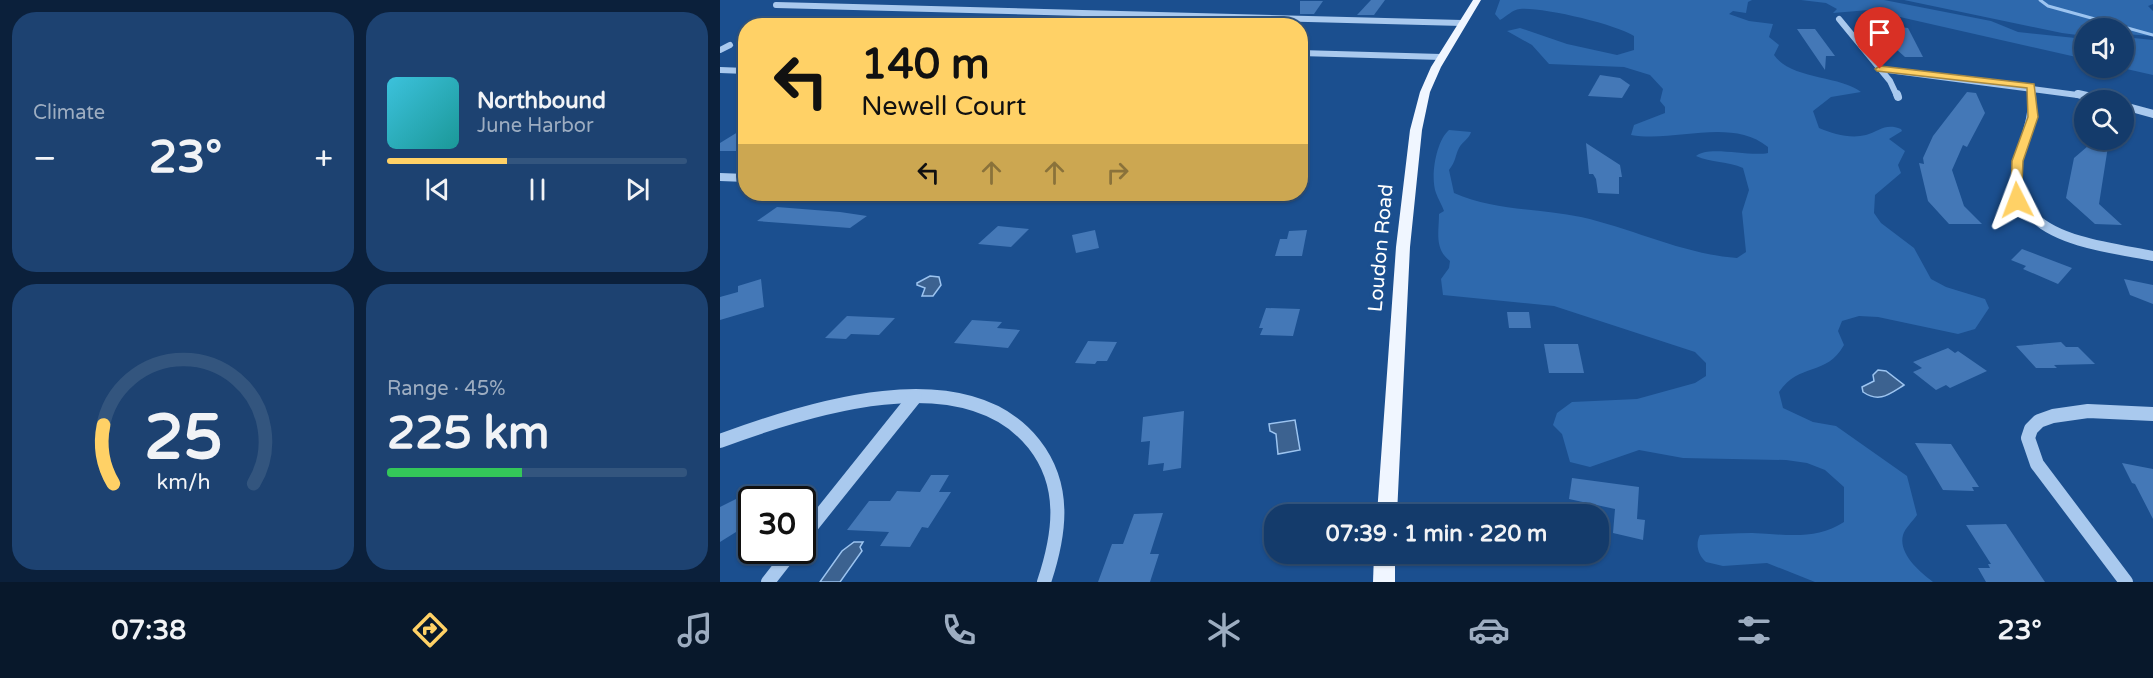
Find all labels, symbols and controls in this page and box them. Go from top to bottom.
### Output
pin [1854,7,1905,69]
icon: arrive [1863,16,1896,49]
map controls [2074,18,2134,150]
button: sound [2074,18,2134,78]
text: 140 m [861,39,990,90]
icon: left [762,42,840,120]
text: Northbound [477,88,606,114]
text: Newell Court [861,90,1026,123]
button: search [2074,90,2134,150]
text: Climate [33,101,105,125]
text: June Harbor [477,114,594,138]
text: 23° [149,131,222,185]
text: − [33,139,57,178]
text: + [314,139,333,178]
icon: left [912,156,945,189]
icon: ahead [975,156,1008,189]
icon: ahead [1038,156,1071,189]
icon: right [1101,156,1134,189]
position arrow [1985,168,2049,232]
icon: previous [421,173,454,206]
icon: pause [521,173,554,206]
icon: next [621,173,654,206]
street label: Loudon Road [1363,183,1399,313]
text: Range · 45% [387,377,506,401]
text: 25 [144,401,222,476]
text: 225 km [387,407,549,461]
text: km/h [156,469,210,495]
speed limit sign: 30 [738,486,816,564]
text: 07:39 · 1 min · 220 m [1326,521,1547,547]
icon: directions [409,609,451,651]
icon: music [674,609,716,651]
icon: phone [938,609,980,651]
icon: climate [1203,609,1245,651]
icon: car [1468,609,1510,651]
icon: filters [1733,609,1775,651]
text: 07:38 [111,614,186,647]
text: 23° [1997,614,2042,647]

